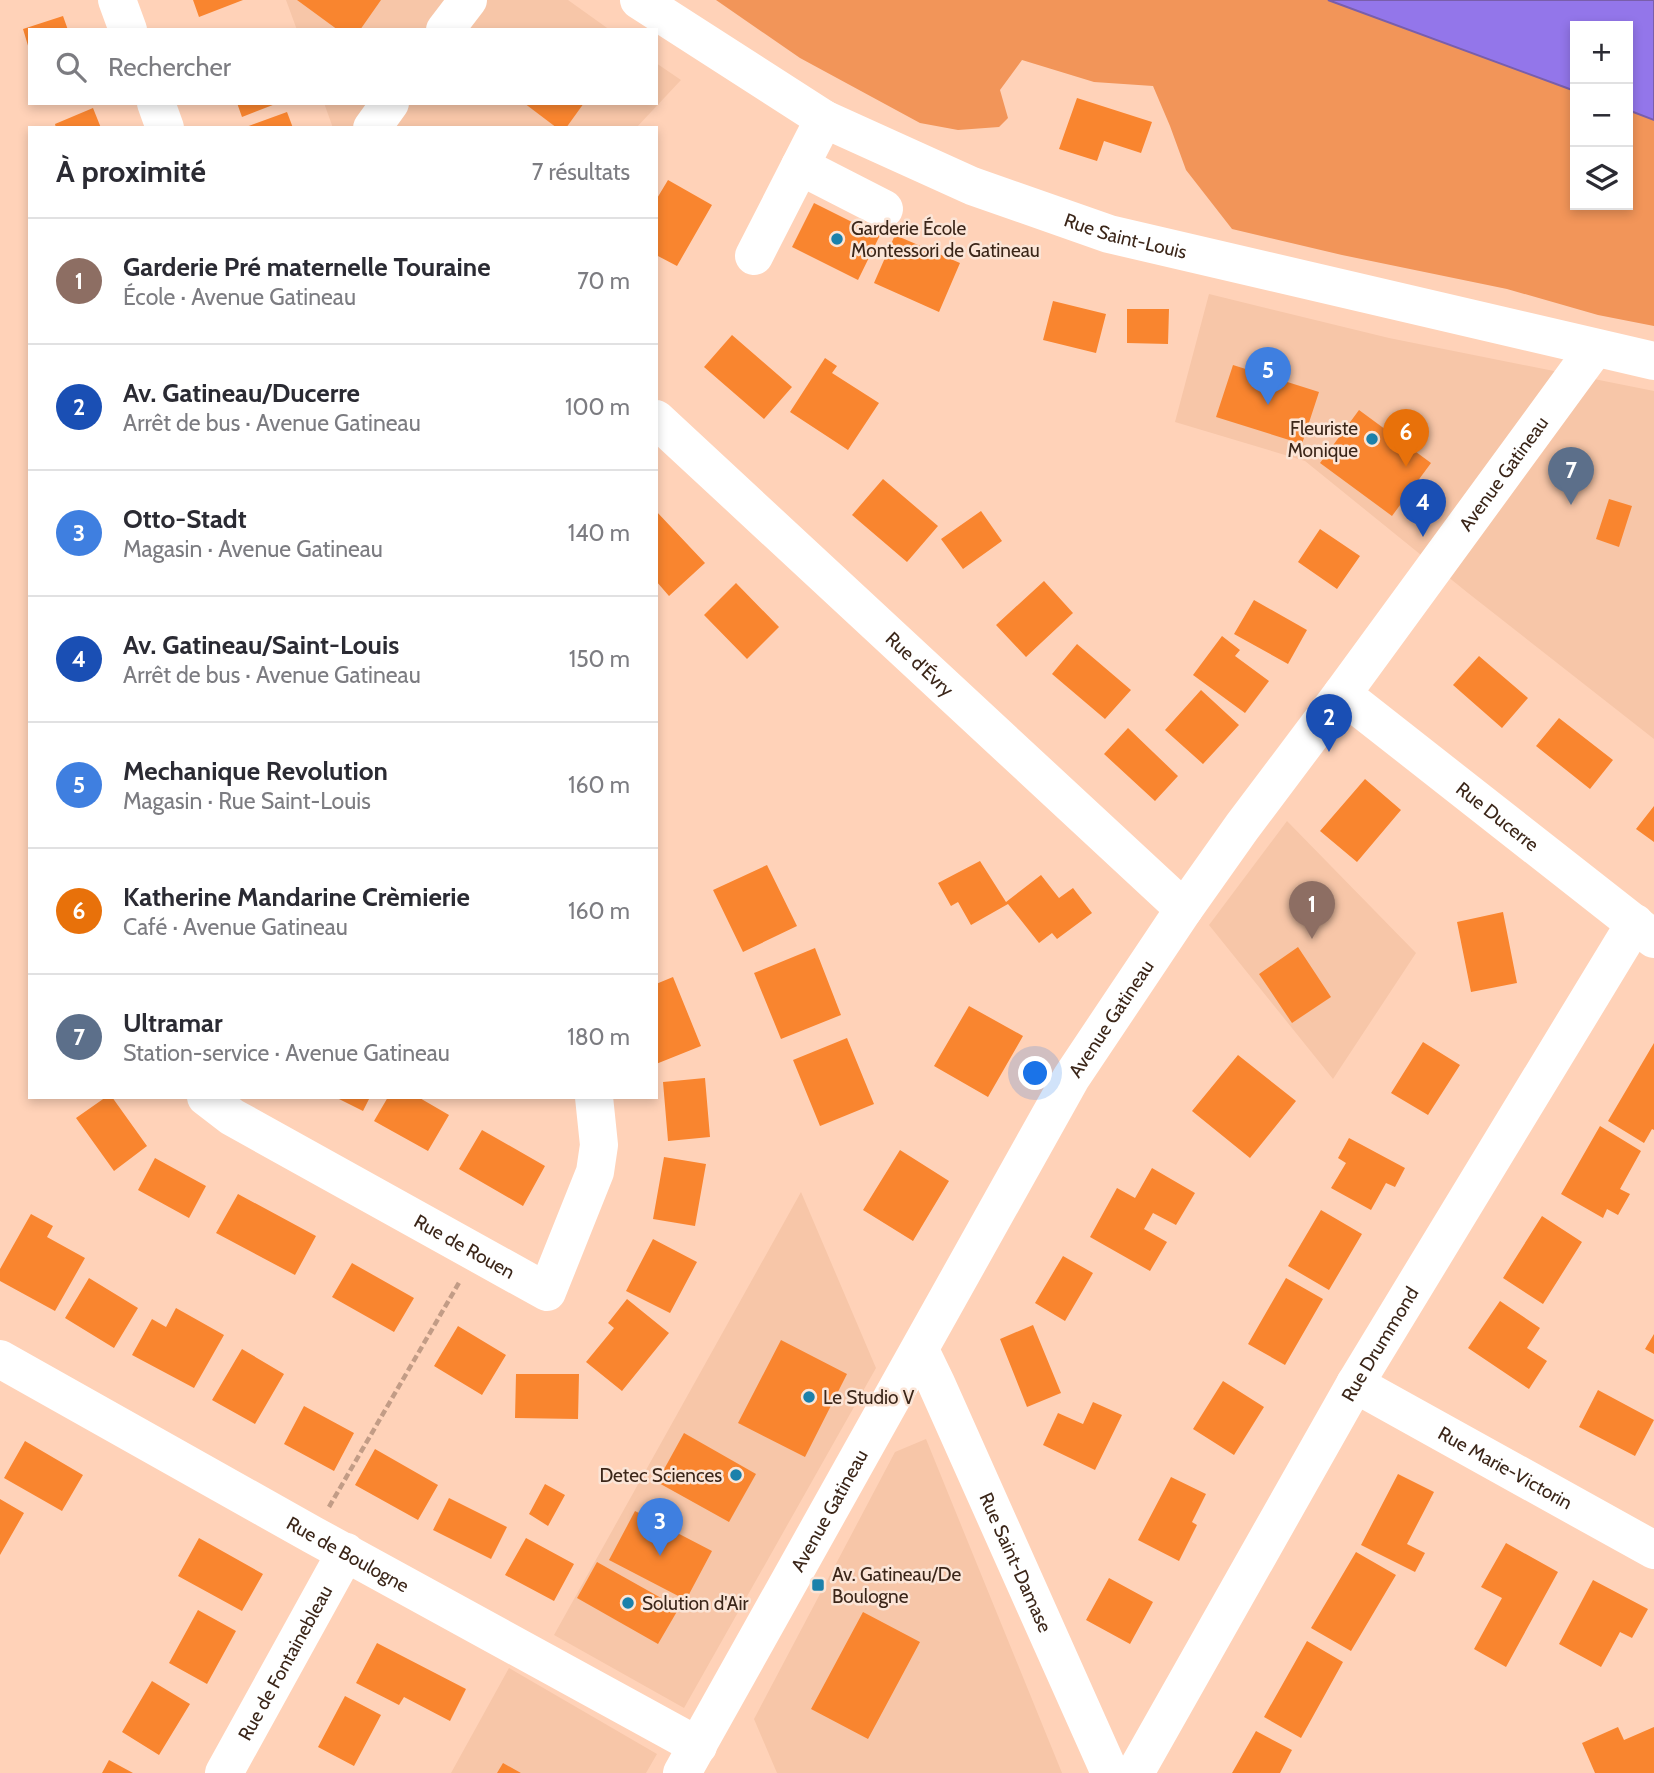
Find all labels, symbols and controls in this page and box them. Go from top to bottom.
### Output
map controls [1570,21,1633,210]
button: + [1570,21,1633,84]
search box [28,28,658,105]
icon: search [52,48,90,86]
text: Rechercher [108,51,231,83]
button: − [1570,84,1633,147]
button: layers [1570,147,1633,210]
text: À proximité [56,153,206,190]
text: 7 résultats [532,158,630,186]
street label: Rue Saint-Louis [1061,208,1189,264]
place label: Garderie École Montessori de Gatineau [851,216,1040,262]
marker: Garderie École Montessori de Gatineau [829,231,845,247]
text: Garderie Pré maternelle Touraine [123,251,491,283]
text: 1 [75,267,83,295]
text: 70 m [577,267,630,295]
text: École · Avenue Gatineau [123,283,356,311]
pin: 5 [1245,347,1291,405]
text: Av. Gatineau/Ducerre [123,377,360,409]
text: 2 [73,393,85,421]
text: 100 m [565,393,630,421]
text: Arrêt de bus · Avenue Gatineau [123,409,421,437]
pin: 6 [1383,409,1429,467]
street label: Avenue Gatineau [1454,412,1553,535]
place label: Fleuriste Monique [1287,417,1358,462]
marker: Fleuriste Monique [1364,431,1380,447]
pin: 7 [1548,447,1594,505]
pin: 4 [1400,479,1446,537]
text: Otto-Stadt [123,503,247,535]
text: 3 [73,519,85,547]
text: 140 m [568,519,630,547]
text: Magasin · Avenue Gatineau [123,535,383,563]
street label: Rue d'Évry [881,627,959,702]
text: Av. Gatineau/Saint-Louis [123,629,399,661]
text: 4 [72,645,86,673]
text: 150 m [569,645,630,673]
text: Arrêt de bus · Avenue Gatineau [123,661,421,689]
pin: 2 [1306,694,1352,752]
text: Mechanique Revolution [123,755,388,787]
text: 5 [73,771,85,799]
text: 160 m [568,771,630,799]
street label: Rue Ducerre [1452,777,1544,856]
text: Magasin · Rue Saint-Louis [123,787,371,815]
text: Katherine Mandarine Crèmierie [123,881,470,913]
pin: 1 [1289,881,1335,939]
text: 6 [73,897,85,925]
text: 160 m [568,897,630,925]
text: Café · Avenue Gatineau [123,913,348,941]
street label: Avenue Gatineau [1064,956,1159,1082]
text: Ultramar [123,1007,223,1039]
text: 7 [73,1023,85,1051]
text: 180 m [567,1023,630,1051]
text: Station-service · Avenue Gatineau [123,1039,450,1067]
your location [1018,1056,1052,1090]
street label: Rue de Rouen [410,1210,519,1284]
street label: Rue Drummond [1337,1283,1423,1405]
place label: Le Studio V [823,1386,915,1409]
marker: Le Studio V [801,1389,817,1405]
street label: Rue Marie-Victorin [1434,1422,1576,1514]
street label: Avenue Gatineau [786,1446,873,1576]
place label: Detec Sciences [599,1464,722,1487]
marker: Detec Sciences [728,1467,744,1483]
street label: Rue Saint-Damase [974,1489,1057,1636]
pin: 3 [637,1498,683,1556]
street label: Rue de Boulogne [283,1512,413,1598]
place label: Av. Gatineau/De Boulogne [832,1563,961,1608]
marker: Av. Gatineau/De Boulogne [810,1577,826,1593]
street label: Rue de Fontainebleau [233,1581,337,1744]
place label: Solution d'Air [642,1592,749,1615]
marker: Solution d'Air [620,1595,636,1611]

